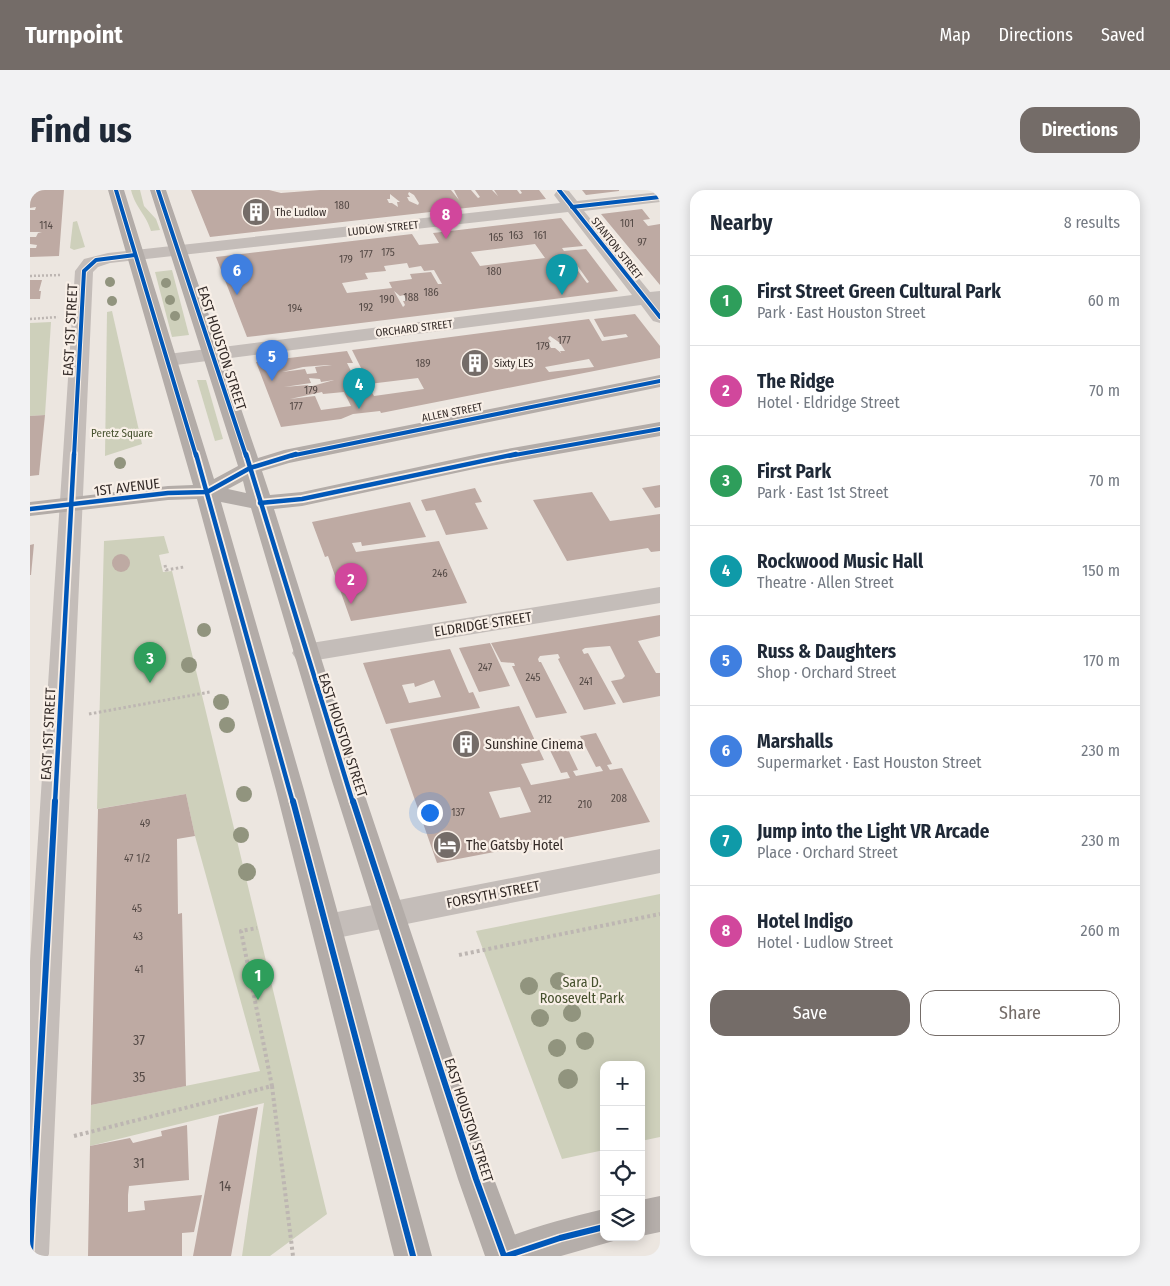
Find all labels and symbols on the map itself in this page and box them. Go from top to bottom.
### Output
building icon: The Ludlow [241,197,271,227]
pin: 8 [430,198,462,239]
house number: 180 [334,199,350,212]
place label: The Ludlow [275,206,326,219]
street label: STANTON STREET [588,215,645,282]
house number: 101 [620,217,634,230]
street label: LUDLOW STREET [347,218,420,239]
house number: 114 [39,219,54,232]
house number: 163 [509,229,523,242]
house number: 161 [533,229,547,242]
house number: 165 [489,231,503,244]
house number: 97 [637,236,647,249]
house number: 175 [381,246,395,259]
house number: 177 [359,248,373,261]
house number: 179 [339,253,353,266]
pin: 6 [221,254,253,295]
pin: 7 [546,254,578,295]
house number: 180 [486,265,502,278]
street label: EAST 1ST STREET [60,283,81,377]
street label: EAST HOUSTON STREET [193,284,250,413]
house number: 186 [423,286,439,299]
house number: 188 [403,291,419,304]
house number: 190 [379,293,395,306]
house number: 192 [359,301,373,314]
house number: 194 [288,302,303,315]
street label: ORCHARD STREET [375,317,454,340]
house number: 177 [557,334,571,347]
pin: 5 [256,340,288,381]
house number: 179 [536,340,550,353]
building icon: Sixty LES [460,348,490,378]
house number: 189 [416,357,430,370]
place label: Sixty LES [494,357,534,370]
pin: 4 [343,368,375,409]
house number: 179 [304,384,318,397]
house number: 177 [289,400,303,413]
street label: ALLEN STREET [421,400,484,425]
park label: Peretz Square [91,427,153,440]
street label: 1ST AVENUE [93,475,161,500]
pin: 2 [335,563,367,604]
house number: 246 [432,567,448,580]
street label: ELDRIDGE STREET [433,608,534,641]
pin: 3 [134,642,166,683]
house number: 247 [478,661,493,674]
street label: EAST HOUSTON STREET [314,671,371,800]
house number: 245 [526,671,540,684]
house number: 241 [579,675,593,688]
street label: EAST 1ST STREET [38,687,59,781]
building icon: Sunshine Cinema [451,729,481,759]
place label: Sunshine Cinema [485,736,584,753]
house number: 208 [611,792,628,805]
house number: 212 [538,793,552,806]
house number: 210 [578,798,593,811]
your location [417,800,443,826]
house number: 137 [451,806,465,819]
house number: 49 [140,817,150,830]
hotel icon: The Gatsby Hotel [432,830,462,860]
place label: The Gatsby Hotel [466,837,564,854]
house number: 47 1/2 [124,852,150,865]
street label: FORSYTH STREET [445,877,542,912]
house number: 45 [132,902,142,915]
house number: 43 [133,930,143,943]
pin: 1 [242,959,274,1000]
house number: 41 [134,963,144,976]
park label: Sara D. Roosevelt Park [540,974,625,1007]
house number: 37 [133,1032,145,1049]
street label: EAST HOUSTON STREET [440,1056,497,1185]
house number: 35 [133,1069,145,1086]
house number: 31 [133,1155,145,1172]
house number: 14 [219,1178,231,1195]

